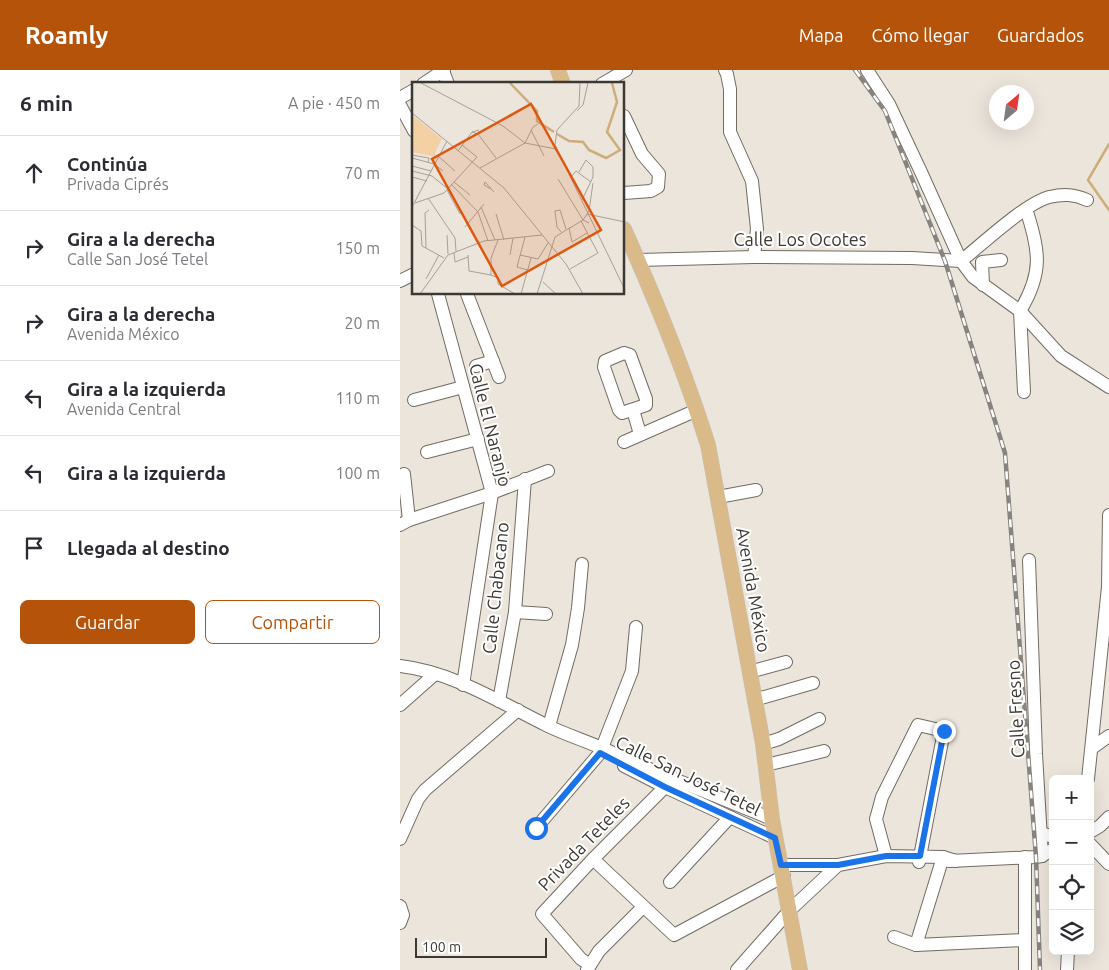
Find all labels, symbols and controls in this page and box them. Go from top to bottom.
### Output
text: Roamly [25,22,108,49]
text: Mapa [799,25,844,45]
text: Cómo llegar [872,25,969,45]
text: Guardados [997,25,1084,45]
inset map [412,82,625,295]
north arrow [989,85,1034,130]
text: 6 min [20,91,73,115]
text: A pie · 450 m [288,94,380,112]
text: Continúa [67,153,148,175]
icon: ahead [20,159,48,187]
text: 70 m [344,164,380,182]
text: Privada Ciprés [67,175,169,193]
text: Gira a la derecha [67,228,215,250]
street label: Calle Los Ocotes [733,229,867,249]
icon: right [20,234,48,262]
text: 150 m [335,239,380,257]
text: Calle San José Tetel [67,250,208,268]
text: Gira a la derecha [67,303,215,325]
icon: right [20,309,48,337]
text: 20 m [344,314,380,332]
text: Avenida México [67,325,180,343]
street label: Calle El Naranjo [466,361,516,488]
text: Gira a la izquierda [67,378,226,400]
icon: left [20,384,48,412]
text: 110 m [335,389,380,407]
text: Avenida Central [67,400,181,418]
icon: left [20,459,48,487]
text: Gira a la izquierda [67,462,226,484]
text: 100 m [335,464,380,482]
street label: Calle Chabacano [478,521,512,655]
street label: Avenida México [733,526,775,654]
icon: arrive [20,534,48,562]
text: Llegada al destino [67,537,230,559]
button: Guardar [20,600,195,644]
button: Compartir [205,600,380,644]
street label: Calle Fresno [1002,659,1028,759]
route end [933,720,956,743]
street label: Calle San José Tetel [613,731,764,819]
map controls [1049,775,1094,955]
button: + [1049,775,1094,820]
street label: Privada Teteles [534,792,633,894]
route start [525,817,548,840]
button: − [1049,820,1094,865]
button: locate [1049,865,1094,910]
button: layers [1049,910,1094,955]
scale bar [415,935,548,958]
text: 100 m [422,939,461,955]

